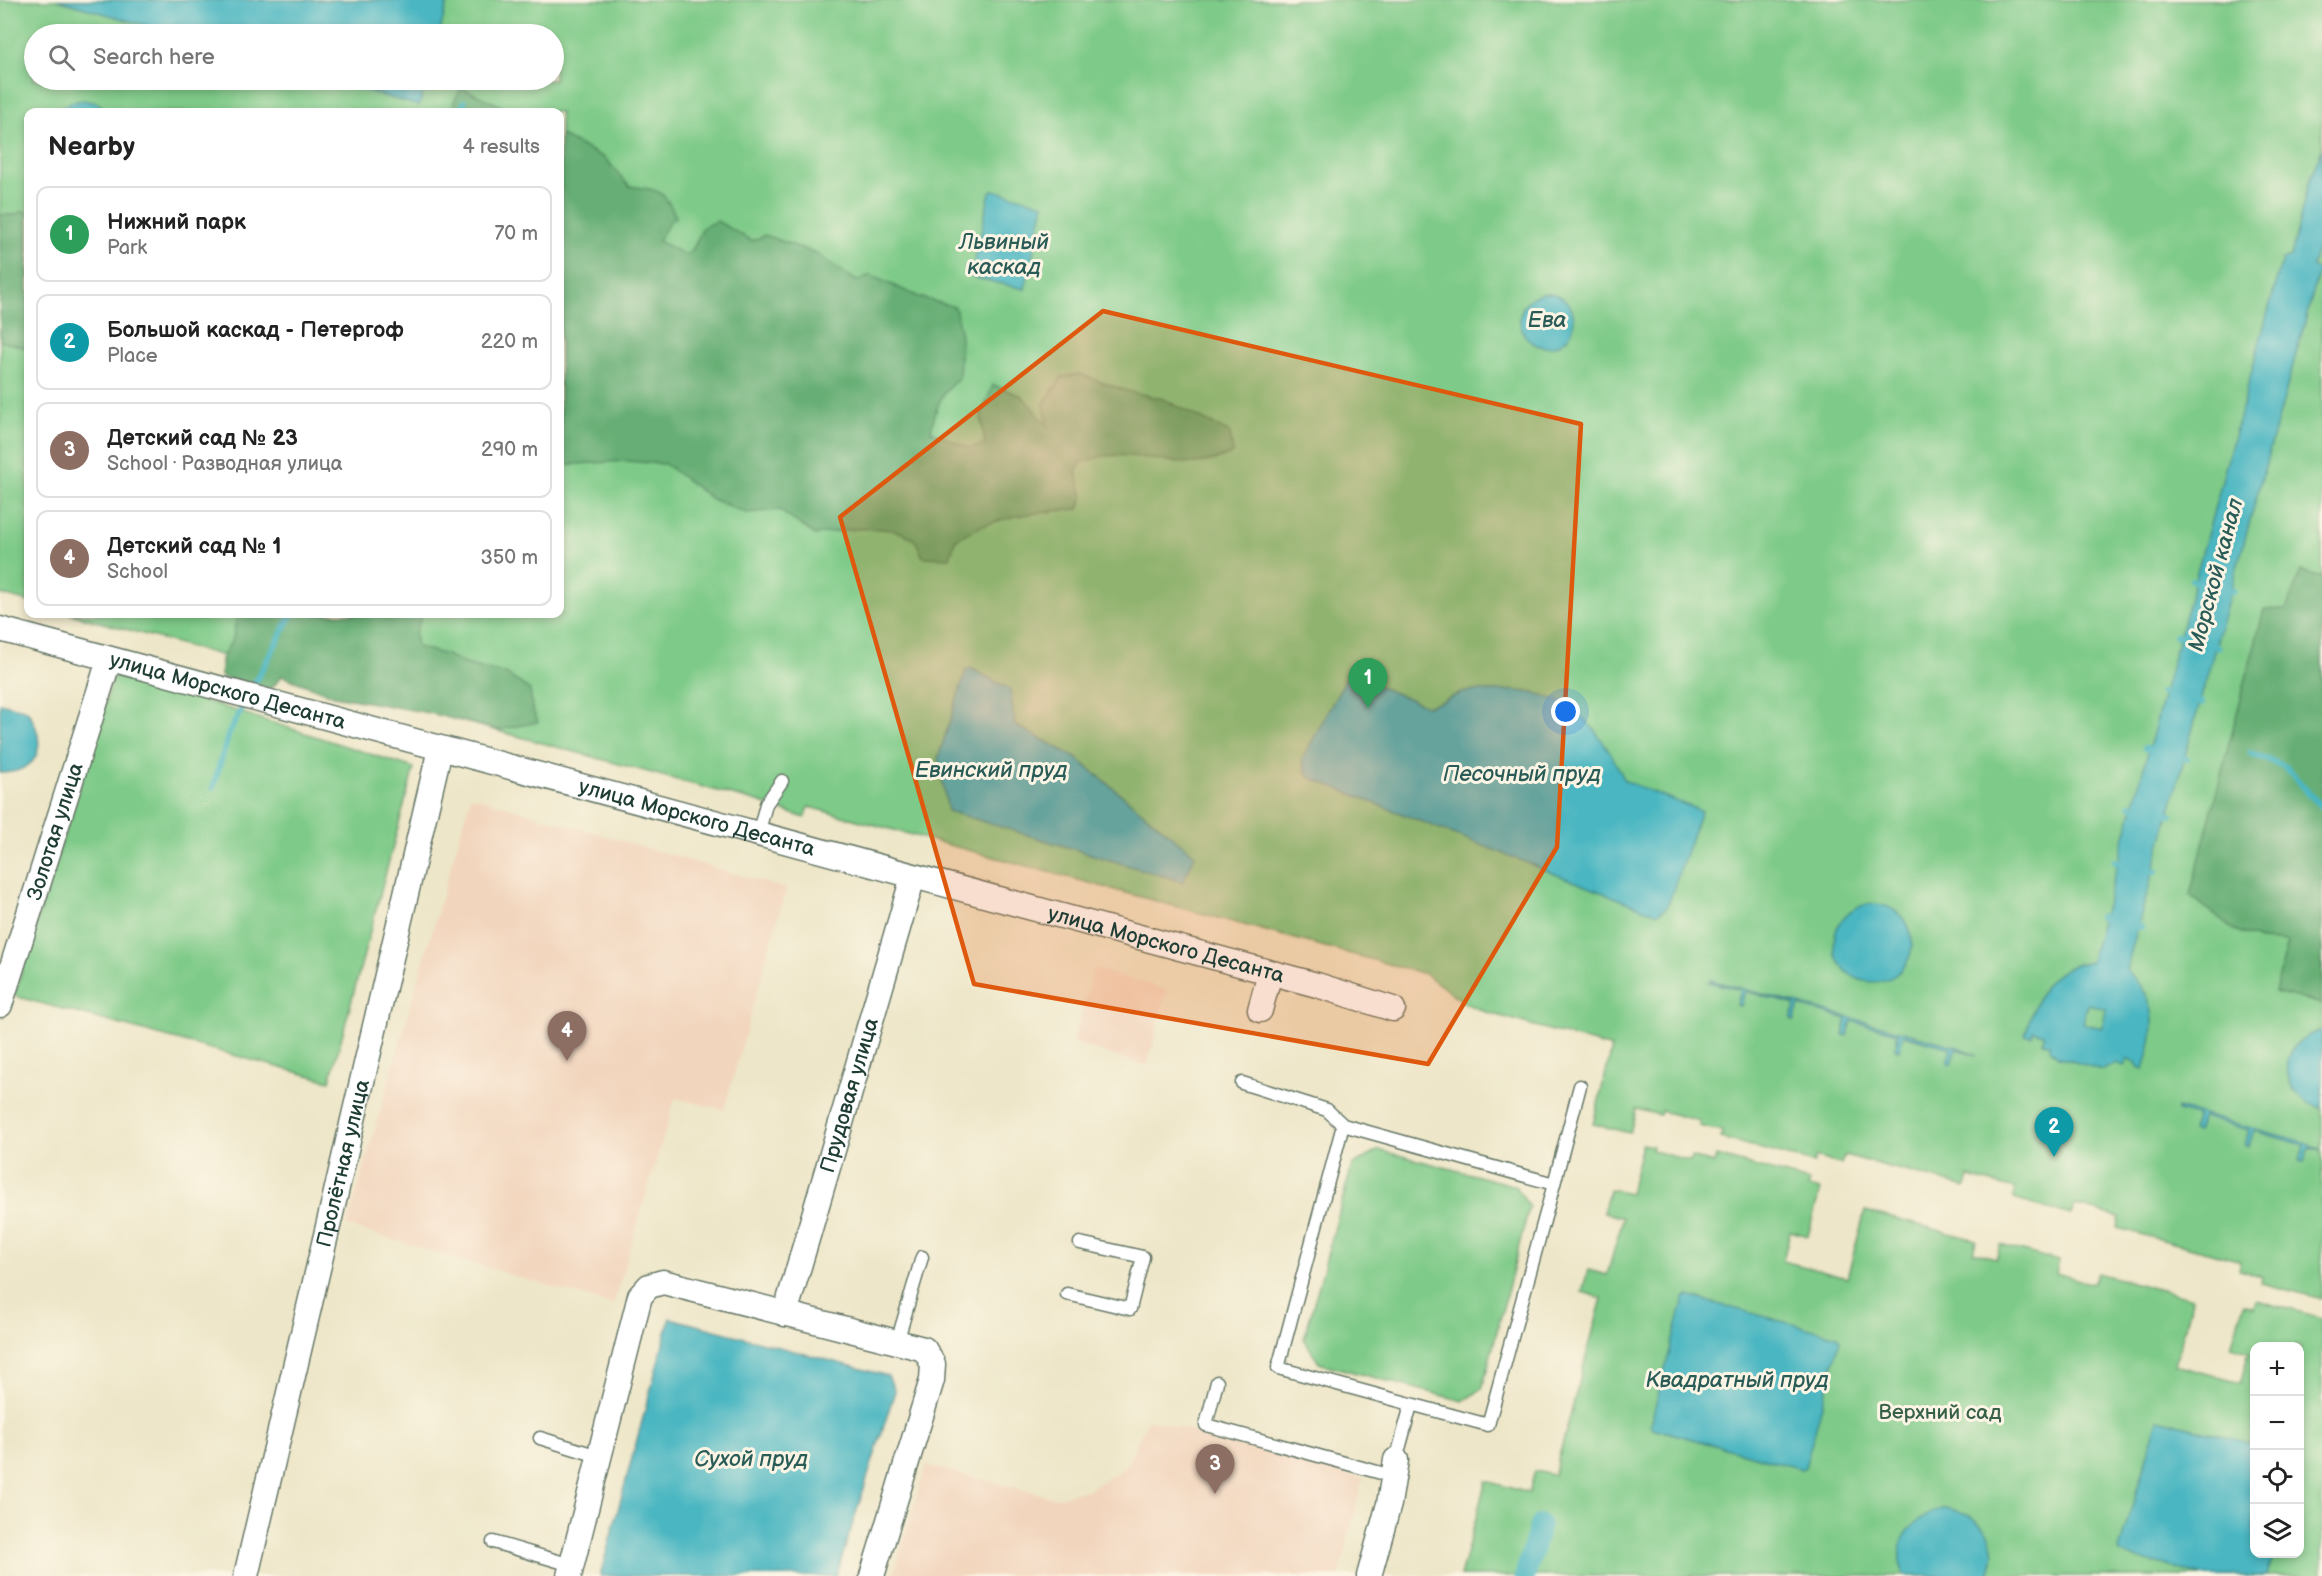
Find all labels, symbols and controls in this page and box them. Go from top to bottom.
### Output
search box [24,24,564,90]
icon: search [45,41,78,74]
text: Search here [93,44,215,71]
text: Nearby [48,132,135,163]
text: 4 results [462,135,540,159]
text: Нижний парк [107,209,246,236]
text: 1 [65,222,74,246]
text: 70 m [494,222,538,246]
water label: Львиный каскад [957,229,1049,281]
text: Park [107,236,147,260]
water label: Ева [1528,307,1566,334]
text: Большой каскад - Петергоф [107,317,404,344]
text: 2 [64,330,75,354]
text: 220 m [481,330,538,354]
text: Place [107,344,158,368]
text: Детский сад № 23 [107,425,298,452]
text: 3 [64,438,75,462]
text: 290 m [481,438,538,462]
text: School · Разводная улица [107,452,343,476]
water label: Морской канал [2183,495,2250,655]
text: Детский сад № 1 [107,533,282,560]
text: 4 [64,546,75,570]
text: 350 m [481,546,538,570]
text: School [107,560,168,584]
street label: улица Морского Десанта [107,647,349,735]
pin: 1 [1348,658,1388,708]
your location [1551,697,1580,726]
water label: Евинский пруд [915,757,1067,784]
street label: Золотая улица [21,759,88,903]
water label: Песочный пруд [1443,761,1601,788]
street label: улица Морского Десанта [576,774,818,861]
street label: улица Морского Десанта [1045,900,1288,988]
pin: 4 [548,1012,586,1061]
street label: Прудовая улица [815,1014,884,1175]
street label: Пролётная улица [311,1076,375,1249]
pin: 2 [2034,1108,2074,1157]
map controls [2250,1342,2304,1558]
button: + [2250,1342,2304,1396]
water label: Квадратный пруд [1645,1367,1829,1394]
button: − [2250,1396,2304,1450]
park label: Верхний сад [1879,1400,2002,1425]
pin: 3 [1196,1444,1234,1494]
water label: Сухой пруд [694,1446,808,1473]
button: locate [2250,1450,2304,1504]
button: layers [2250,1504,2304,1558]

